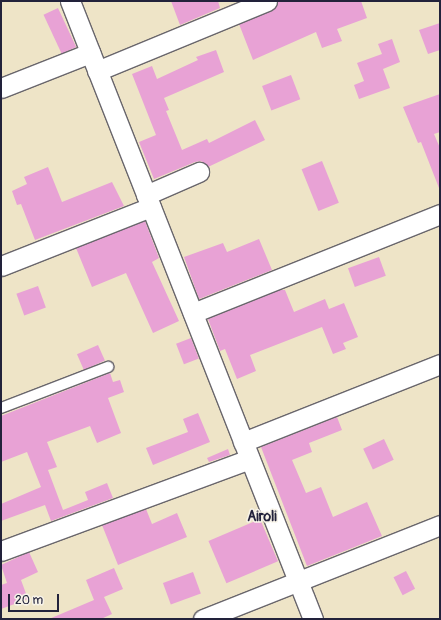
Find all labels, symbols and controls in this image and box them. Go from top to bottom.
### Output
district label: Airoli [247,509,277,525]
scale bar [10,586,61,612]
text: 20 m [15,593,43,608]

